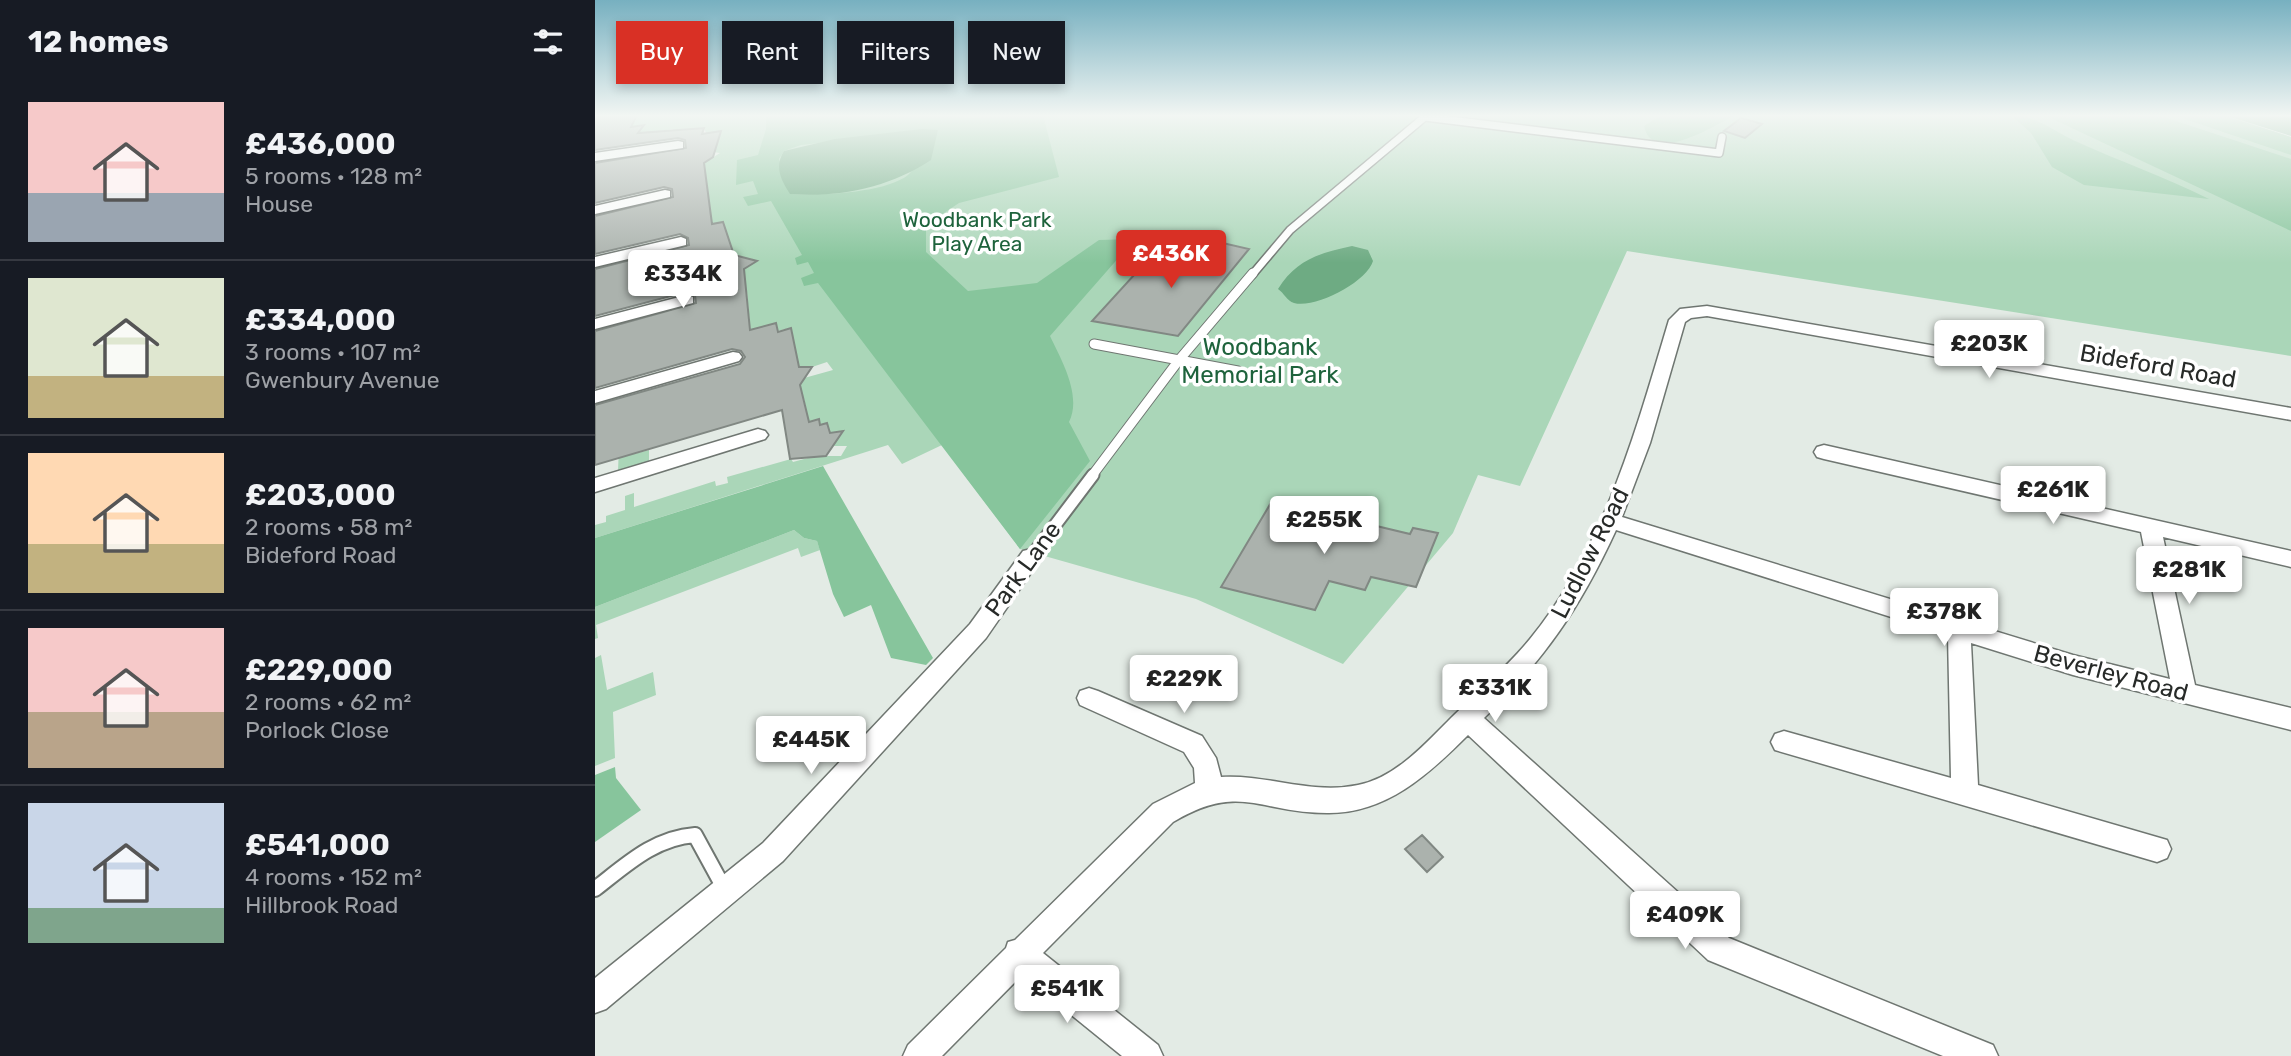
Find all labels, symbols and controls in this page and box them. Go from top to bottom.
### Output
chip: Buy [616,21,708,84]
chip: Rent [722,21,823,84]
chip: Filters [837,21,954,84]
chip: New [968,21,1065,84]
icon: filters [529,23,567,61]
text: 12 homes [28,24,169,60]
text: £436,000 [245,126,396,162]
icon: home [84,130,168,214]
text: 5 rooms · 128 m² [245,162,422,190]
text: House [245,190,313,218]
park label: Woodbank Park Play Area [902,207,1052,256]
pin: £436K [1122,230,1220,290]
text: £436K [1132,239,1210,267]
pin: £334K [634,250,732,310]
text: £334K [644,259,722,287]
text: £334,000 [245,302,396,338]
icon: home [84,306,168,390]
pin: £203K [1940,320,2038,380]
text: £203K [1950,329,2028,357]
park label: Woodbank Memorial Park [1181,333,1339,389]
text: 3 rooms · 107 m² [245,338,421,366]
street label: Bideford Road [2078,338,2238,394]
text: Gwenbury Avenue [245,366,440,394]
pin: £261K [2004,466,2102,526]
text: £261K [2017,475,2089,503]
text: £203,000 [245,477,396,513]
icon: home [84,481,168,565]
street label: Ludlow Road [1545,483,1635,623]
pin: £255K [1275,496,1373,556]
text: £255K [1286,505,1362,533]
text: 2 rooms · 58 m² [245,513,412,541]
street label: Park Lane [979,516,1067,622]
text: Bideford Road [245,541,397,569]
pin: £281K [2140,546,2238,606]
text: £281K [2152,555,2226,583]
pin: £378K [1895,588,1993,648]
text: £378K [1906,597,1982,625]
street label: Beverley Road [2031,639,2191,707]
text: £229,000 [245,652,393,688]
icon: home [84,656,168,740]
pin: £229K [1135,656,1233,715]
text: £229K [1146,664,1222,692]
pin: £331K [1446,664,1544,724]
text: £331K [1458,673,1532,701]
text: 2 rooms · 62 m² [245,688,411,716]
text: Porlock Close [245,716,389,744]
pin: £445K [762,716,860,776]
text: £445K [772,725,850,753]
text: £541,000 [245,827,390,863]
icon: home [84,831,168,915]
text: 4 rooms · 152 m² [245,863,422,891]
text: Hillbrook Road [245,891,399,919]
pin: £409K [1636,892,1734,951]
text: £409K [1646,900,1724,928]
pin: £541K [1018,965,1116,1025]
text: £541K [1030,974,1104,1002]

